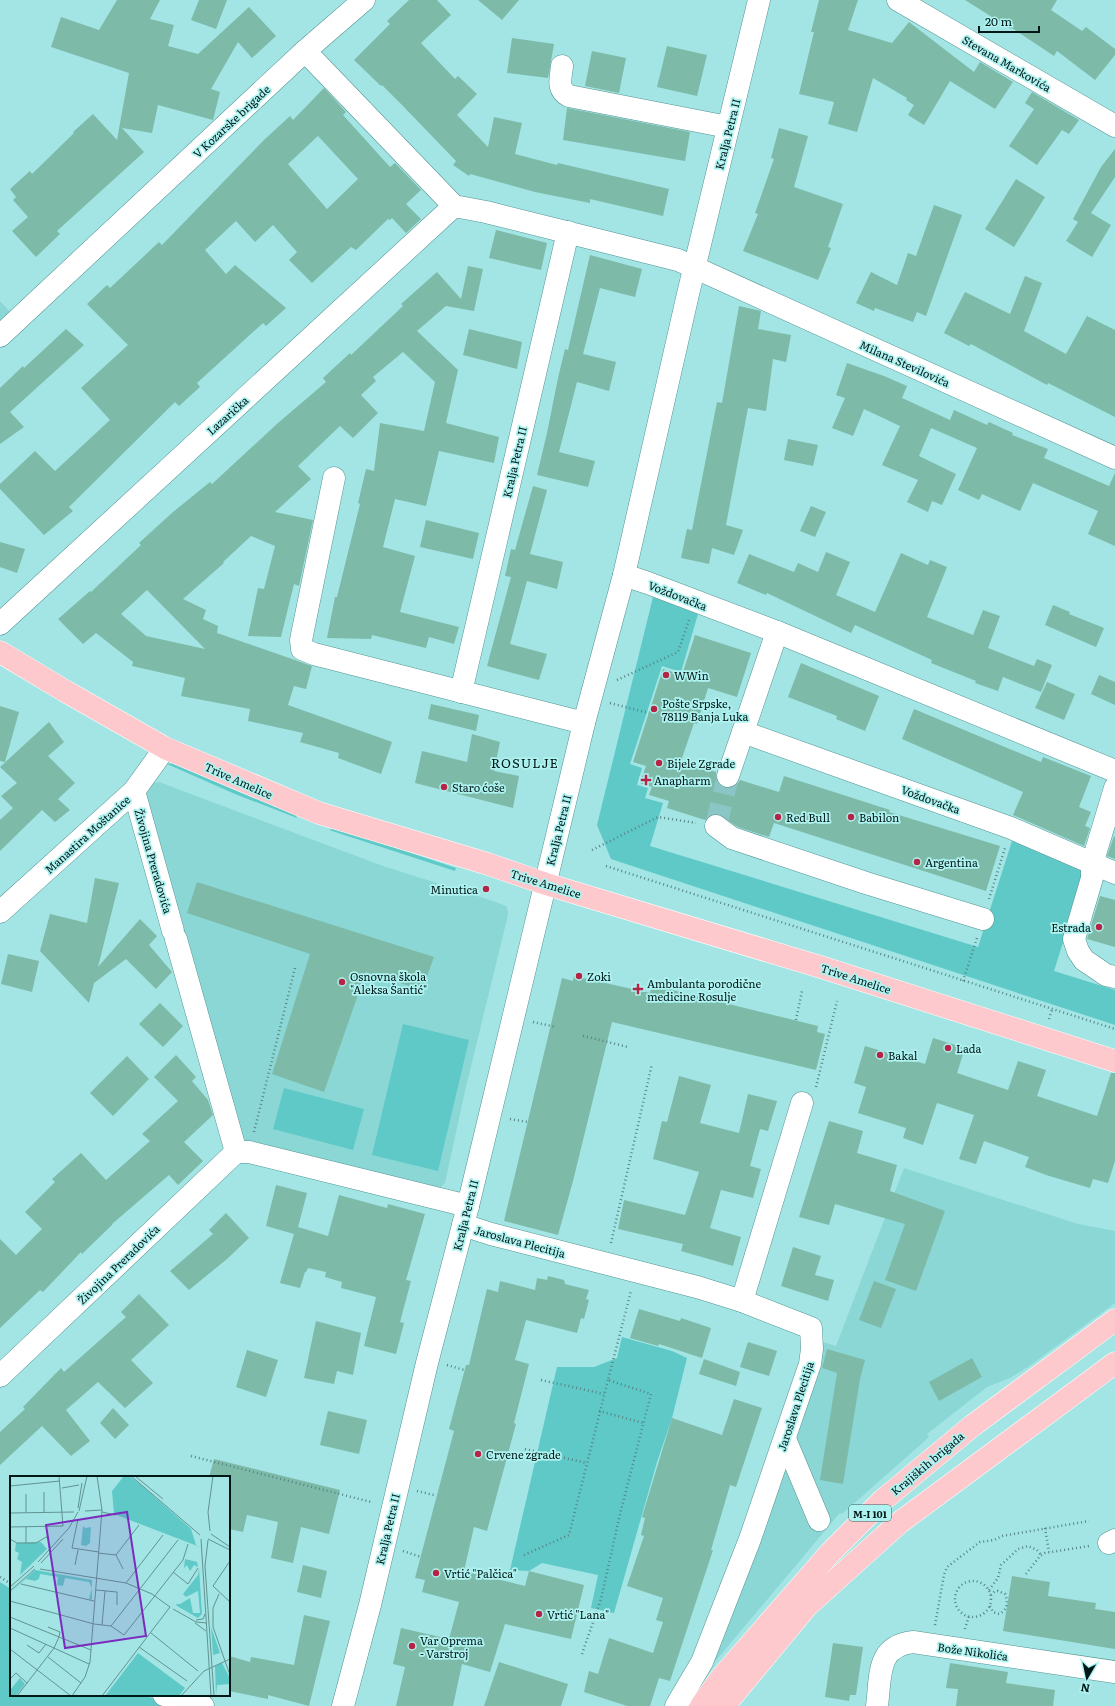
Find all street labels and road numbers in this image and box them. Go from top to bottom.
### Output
street label: Stevana Markovića [960,31,1054,95]
street label: V Kozarske brigade [189,81,273,161]
street label: Kralja Petra II [710,97,744,171]
street label: Milana Stevilovića [857,336,953,390]
street label: Lazarička [203,392,251,438]
street label: Kralja Petra II [498,425,530,499]
street label: Voždovačka [646,576,710,614]
street label: Trive Amelice [202,758,276,802]
street label: Voždovačka [899,781,963,817]
street label: Manastira Moštanice [41,791,134,877]
street label: Kralja Petra II [541,793,575,867]
street label: Živojina Preradovića [131,807,177,915]
street label: Trive Amelice [509,865,584,901]
street label: Trive Amelice [819,959,893,997]
street label: Kralja Petra II [448,1178,482,1252]
street label: Živojina Preradovića [73,1220,163,1307]
street label: Jaroslava Plecitija [473,1221,567,1261]
street label: Jaroslava Plecitija [773,1359,817,1453]
street label: Krajiških brigada [887,1428,967,1498]
street label: Kralja Petra II [371,1492,403,1566]
road number: M-I 101 [849,1505,891,1521]
street label: Bože Nikolića [937,1638,1009,1664]

